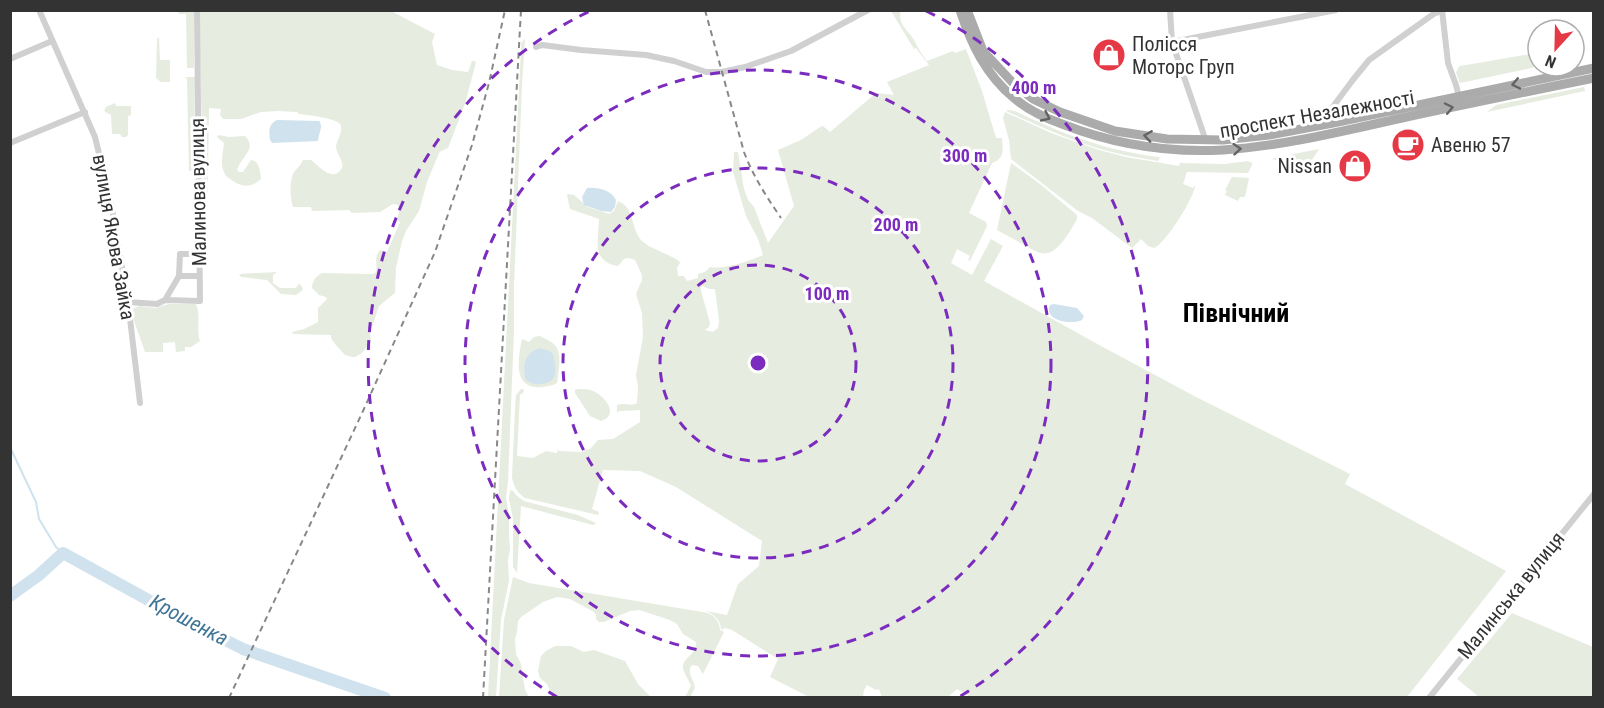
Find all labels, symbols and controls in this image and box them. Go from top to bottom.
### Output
north arrow [1526,18,1586,78]
place label: Полісся Моторс Груп [1132,32,1235,79]
shop icon: Полісся Моторс Груп [1091,37,1127,73]
text: N [1542,51,1559,72]
text: 400 m [1012,77,1056,98]
one-way arrow [1511,77,1521,90]
street label: проспект Незалежності [1218,85,1416,143]
one-way arrow [1443,102,1453,115]
one-way arrow [1040,110,1051,122]
street label: Малинова вулиця [185,118,211,266]
cafe icon: Авеню 57 [1390,127,1426,163]
one-way arrow [1143,131,1152,143]
place label: Авеню 57 [1431,133,1511,157]
one-way arrow [1232,143,1241,156]
text: 300 m [943,145,987,166]
shop icon: Nissan [1337,148,1373,184]
street label: вулиця Якова Зайка [88,153,140,321]
place label: Nissan [1278,154,1332,178]
text: 200 m [874,214,918,235]
text: 100 m [805,283,849,304]
district label: Північний [1183,298,1289,328]
centre of rings [748,353,768,373]
street label: Малинська вулиця [1452,527,1570,663]
water label: Крошенка [146,589,232,651]

